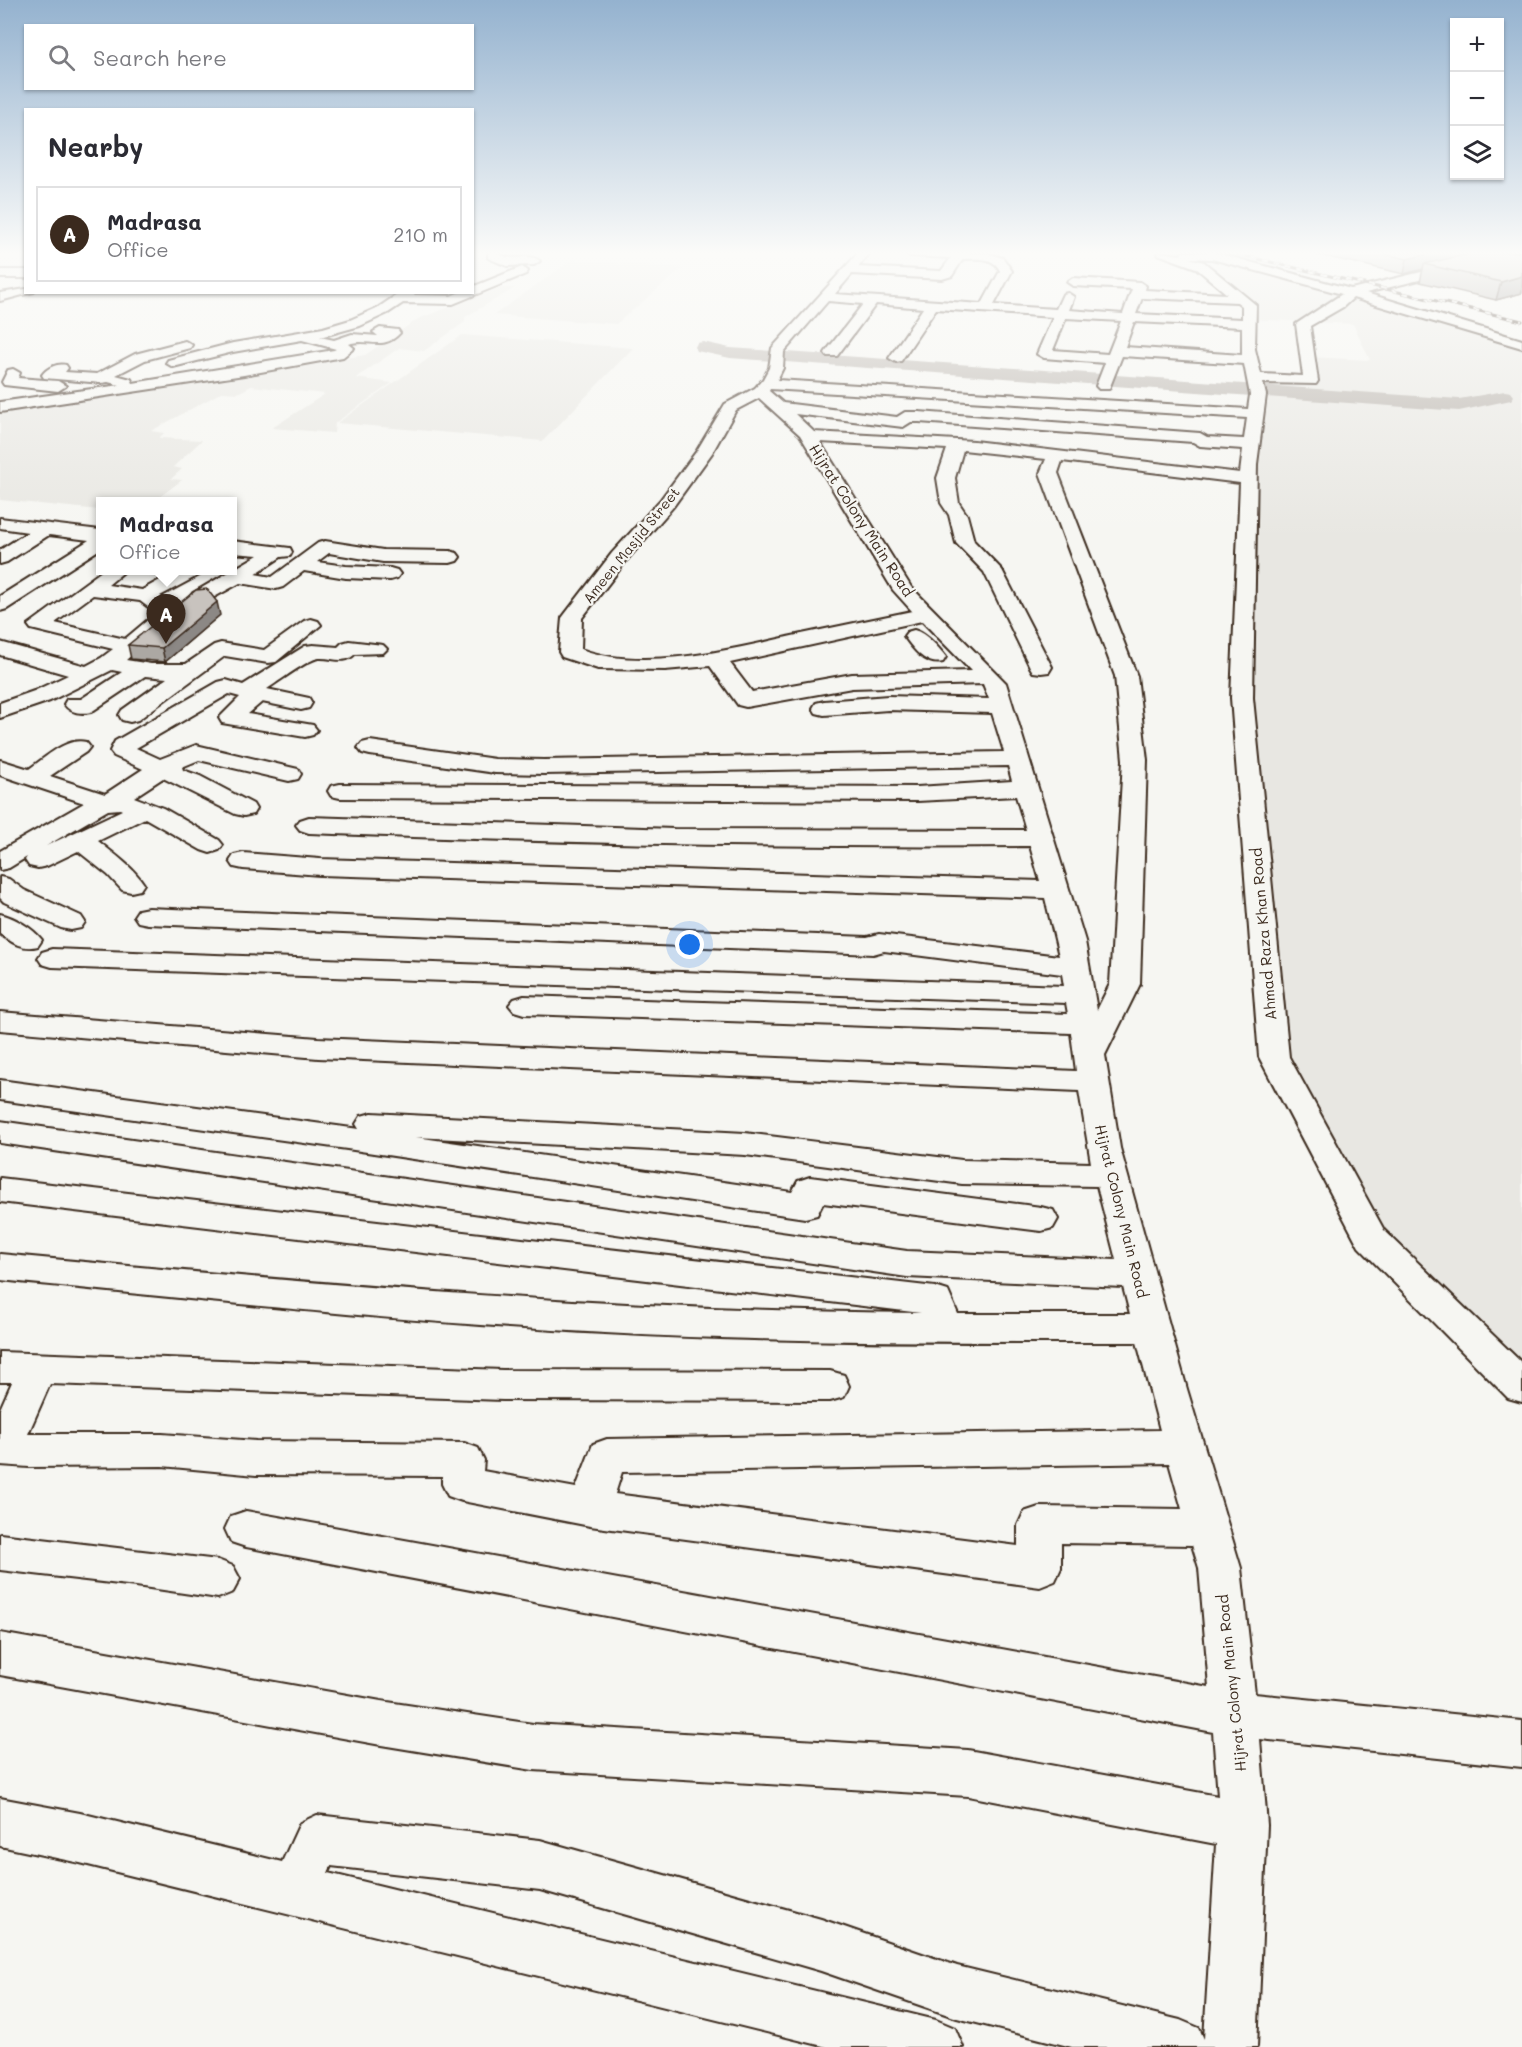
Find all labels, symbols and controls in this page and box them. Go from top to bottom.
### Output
map controls [1450,18,1504,180]
button: + [1450,18,1504,72]
search box [24,24,474,90]
icon: search [45,41,78,74]
text: Search here [93,43,227,72]
button: − [1450,72,1504,126]
button: layers [1450,126,1504,180]
text: Nearby [48,130,143,164]
text: Madrasa [107,207,202,236]
text: A [63,221,76,247]
text: 210 m [393,221,448,247]
text: Office [107,236,169,262]
street label: Hijrat Colony Main Road [805,440,919,600]
street label: Ameen Masjid Street [578,483,684,607]
popup [96,497,237,575]
text: Madrasa [119,509,214,538]
text: Office [119,538,181,564]
pin: A [146,594,186,644]
street label: Ahmad Raza Khan Road [1245,847,1281,1021]
your location [675,930,704,959]
street label: Hijrat Colony Main Road [1091,1122,1153,1300]
street label: Hijrat Colony Main Road [1212,1593,1250,1773]

